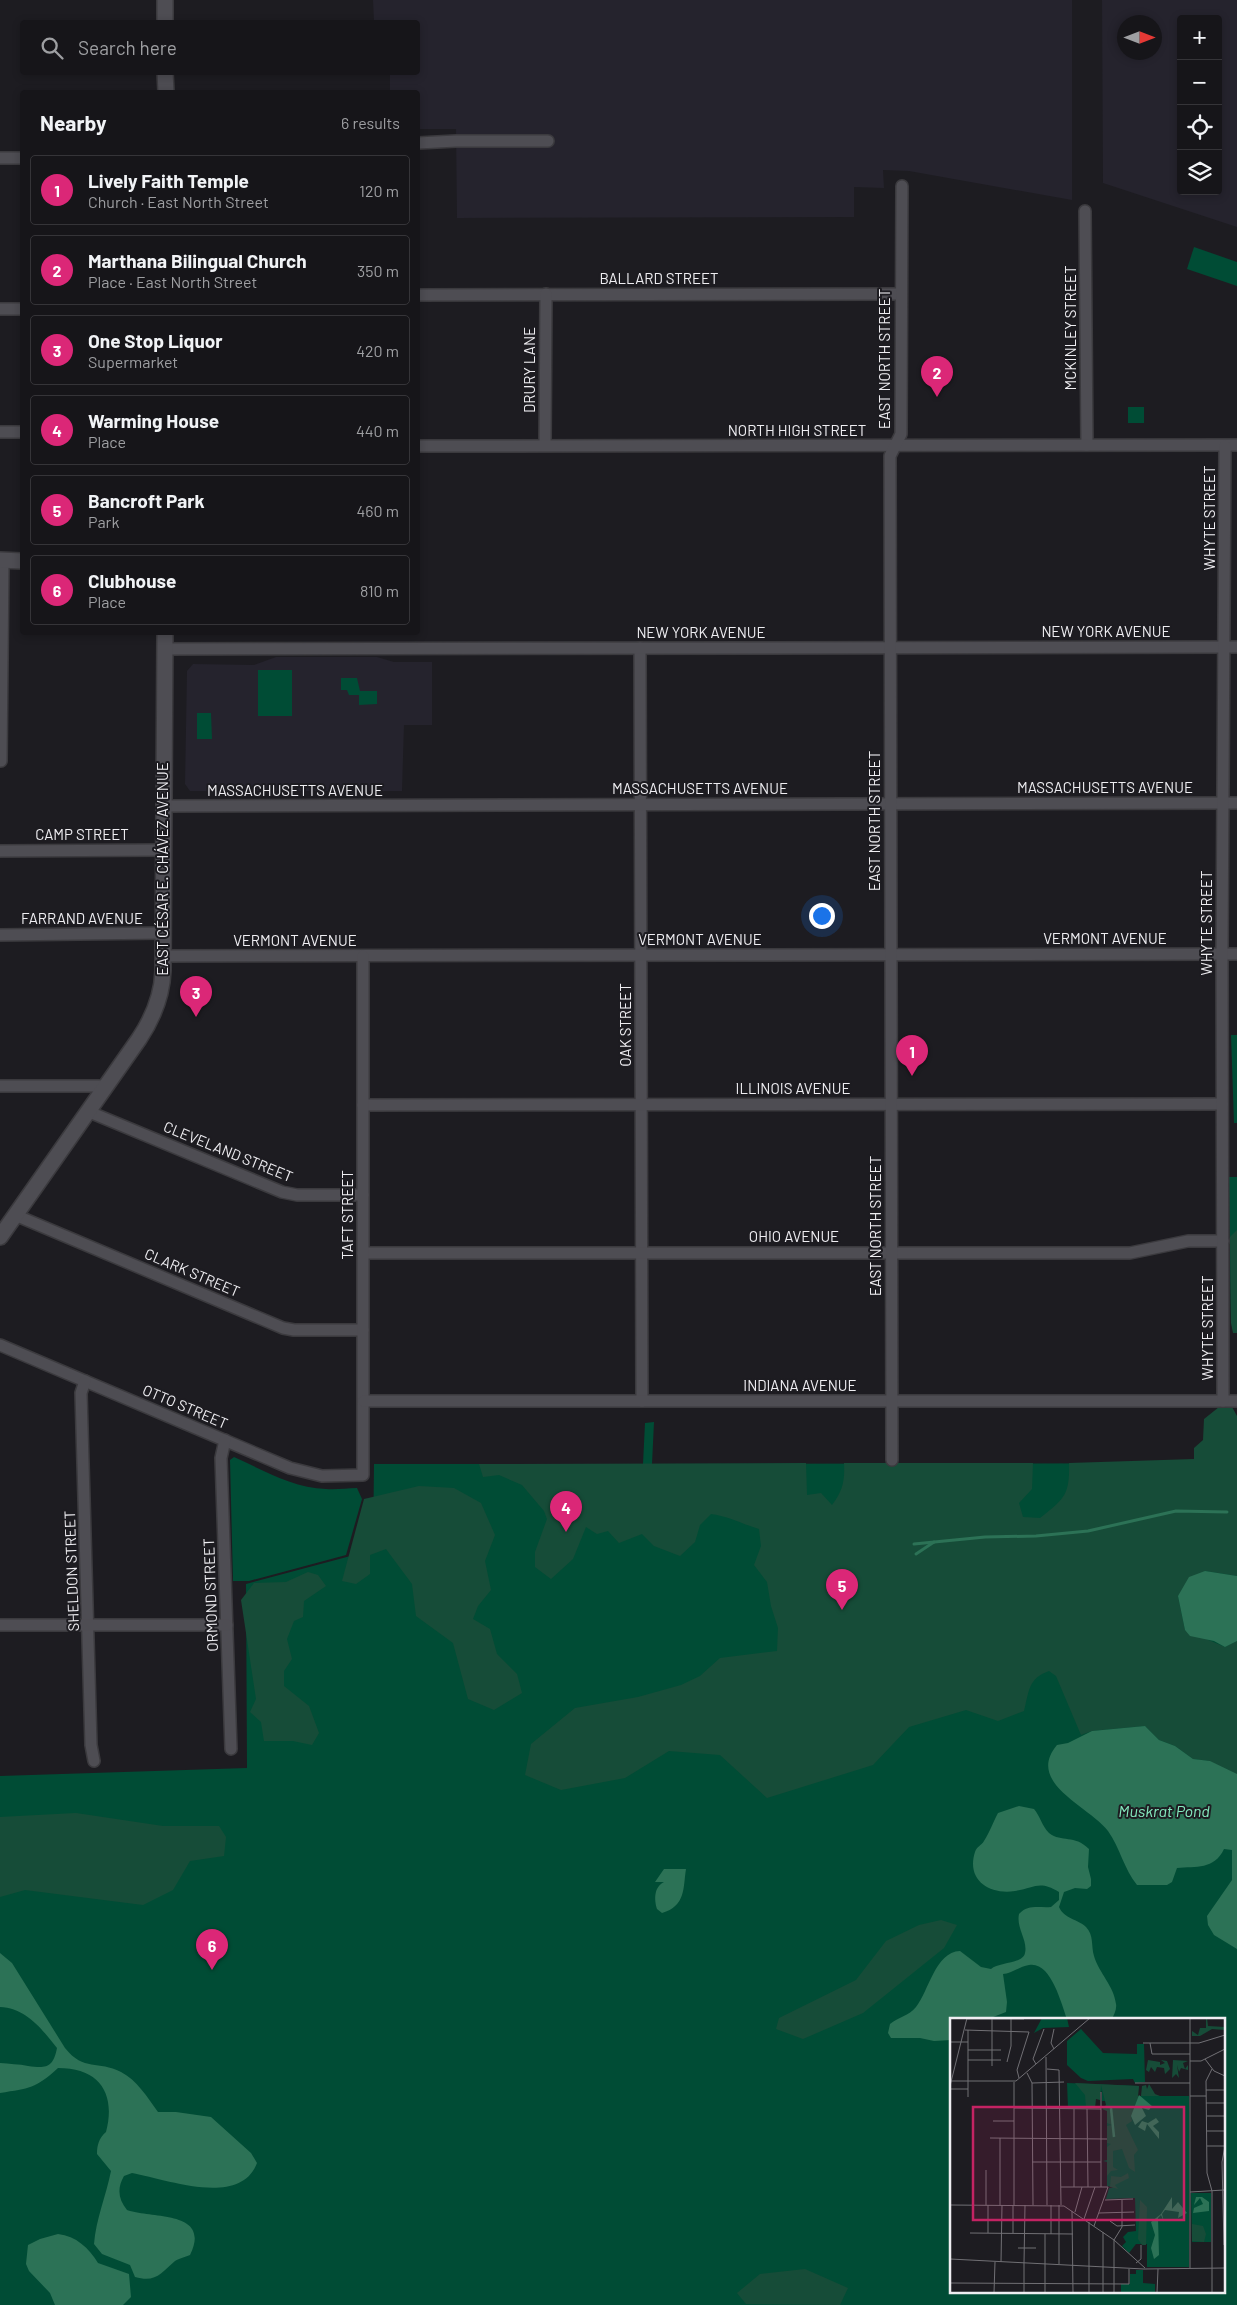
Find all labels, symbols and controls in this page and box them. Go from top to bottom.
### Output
north arrow [1117,15,1162,60]
map controls [1177,15,1222,195]
button: + [1177,15,1222,60]
search box [20,20,420,75]
icon: search [38,34,66,62]
text: Search here [78,36,177,59]
button: − [1177,60,1222,105]
button: locate [1177,105,1222,150]
text: Nearby [40,110,106,135]
text: 6 results [341,113,400,132]
button: layers [1177,150,1222,195]
text: Lively Faith Temple [88,169,249,192]
text: 1 [54,181,60,200]
text: 120 m [359,181,399,200]
text: Church · East North Street [88,192,269,211]
text: Marthana Bilingual Church [88,249,307,272]
text: 2 [53,261,61,280]
text: 350 m [357,261,399,280]
street label: MCKINLEY STREET [1061,266,1079,390]
street label: BALLARD STREET [599,269,719,287]
text: Place · East North Street [88,272,257,291]
street label: EAST NORTH STREET [875,289,893,429]
street label: DRURY LANE [520,327,538,413]
text: One Stop Liquor [88,329,223,352]
text: 3 [53,341,61,360]
text: 420 m [356,341,399,360]
text: Supermarket [88,352,178,371]
pin: 2 [921,356,953,397]
text: Warming House [88,409,219,432]
text: 4 [52,421,62,440]
text: 440 m [356,421,399,440]
street label: NORTH HIGH STREET [728,421,866,439]
text: Place [88,432,126,451]
street label: WHYTE STREET [1200,466,1218,570]
text: Bancroft Park [88,489,205,512]
text: 5 [53,501,61,520]
text: 460 m [356,501,399,520]
text: Park [88,512,119,531]
text: Clubhouse [88,569,176,592]
text: 6 [53,581,61,600]
text: 810 m [360,581,399,600]
text: Place [88,592,126,611]
street label: NEW YORK AVENUE [1041,622,1171,640]
street label: NEW YORK AVENUE [636,623,766,641]
street label: EAST NORTH STREET [865,751,883,891]
street label: EAST CÉSAR E. CHÁVEZ AVENUE [153,762,171,976]
street label: MASSACHUSETTS AVENUE [1017,778,1193,796]
street label: MASSACHUSETTS AVENUE [612,779,788,797]
street label: MASSACHUSETTS AVENUE [207,781,383,799]
street label: CAMP STREET [35,825,129,843]
street label: WHYTE STREET [1197,871,1215,975]
your location [809,903,835,929]
street label: FARRAND AVENUE [21,909,143,927]
street label: VERMONT AVENUE [1043,929,1167,947]
street label: VERMONT AVENUE [638,930,762,948]
street label: VERMONT AVENUE [233,931,357,949]
pin: 3 [180,976,212,1017]
street label: OAK STREET [616,983,634,1067]
pin: 1 [896,1035,928,1076]
street label: ILLINOIS AVENUE [736,1079,850,1097]
street label: CLEVELAND STREET [161,1117,296,1185]
street label: EAST NORTH STREET [866,1156,884,1296]
street label: TAFT STREET [338,1170,356,1260]
street label: OHIO AVENUE [749,1227,839,1245]
street label: CLARK STREET [142,1244,243,1300]
street label: WHYTE STREET [1198,1276,1216,1380]
street label: INDIANA AVENUE [743,1376,857,1394]
street label: OTTO STREET [140,1380,231,1432]
pin: 4 [550,1491,582,1532]
street label: SHELDON STREET [60,1510,82,1632]
street label: ORMOND STREET [199,1538,221,1652]
pin: 5 [826,1569,858,1610]
water label: Muskrat Pond [1118,1801,1210,1820]
pin: 6 [196,1929,228,1970]
inset map [950,2018,1224,2292]

